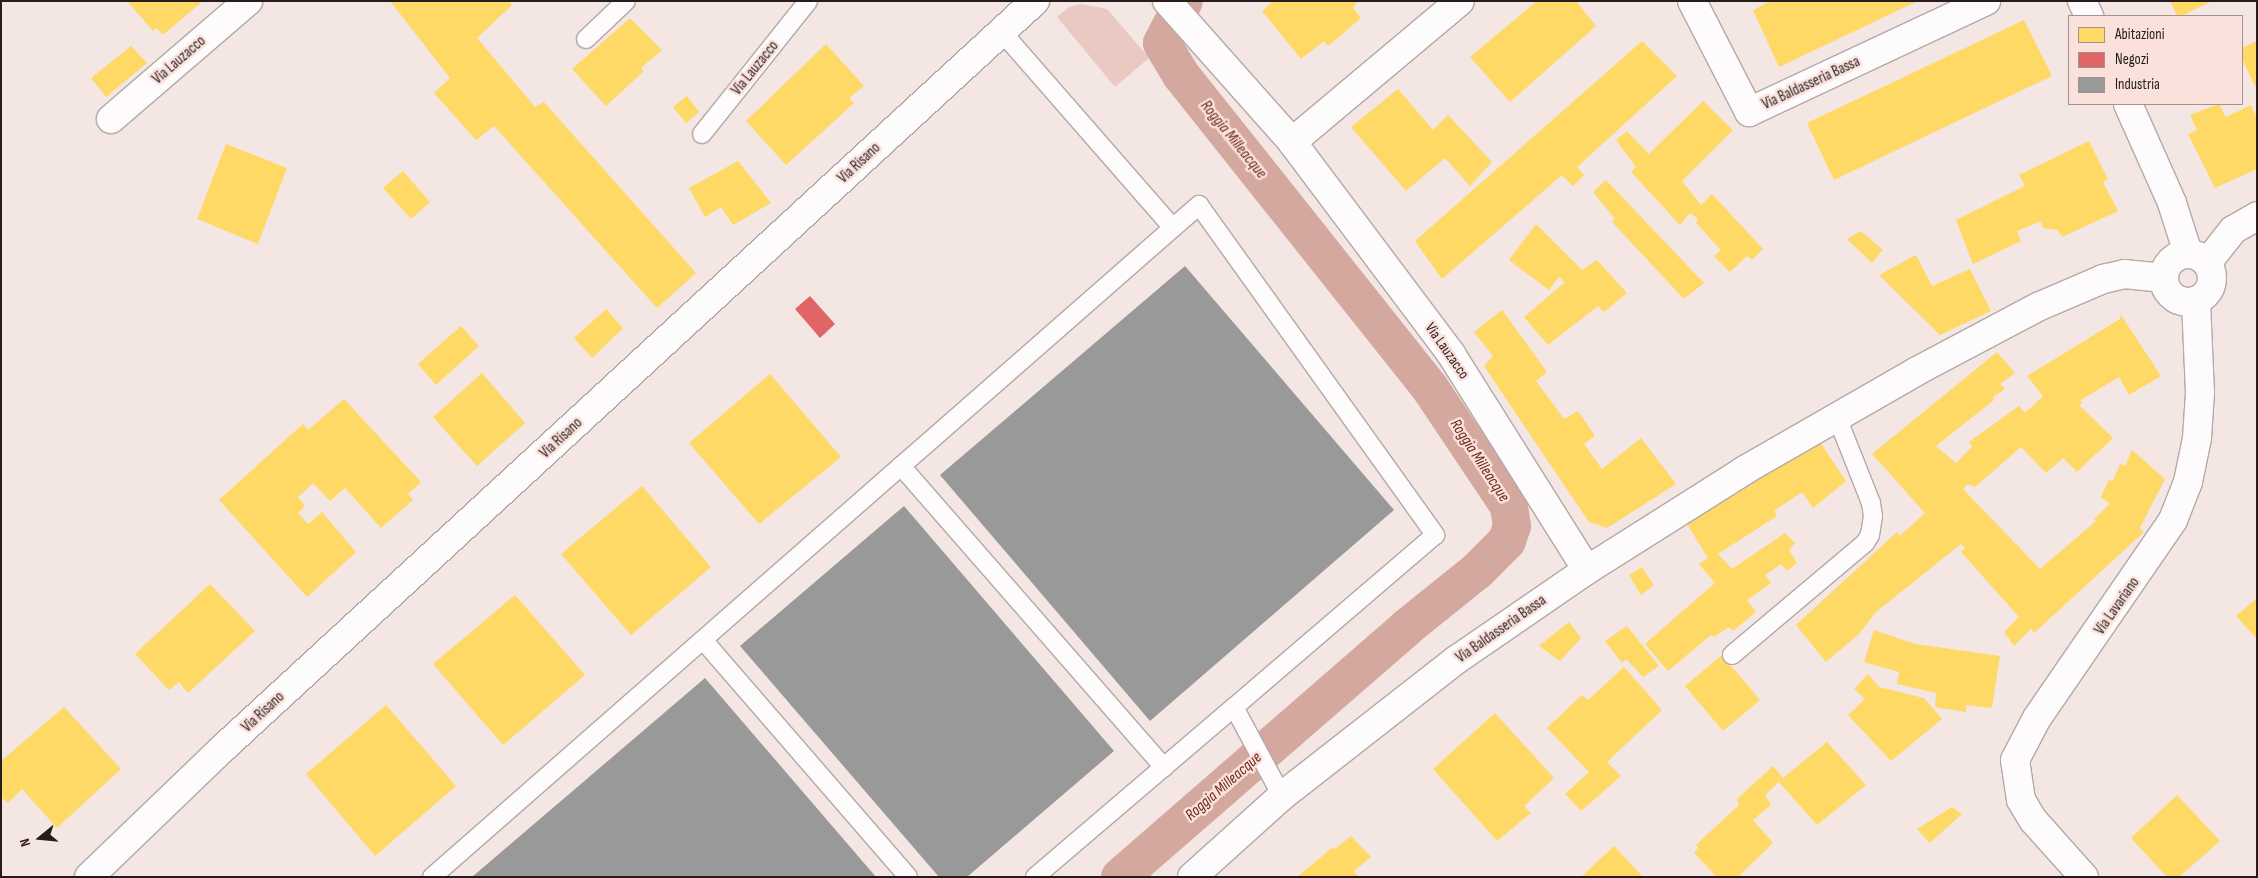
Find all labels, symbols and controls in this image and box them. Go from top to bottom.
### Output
legend [2068,15,2243,105]
text: Abitazioni [2115,25,2165,44]
street label: Via Lauzacco [149,32,209,88]
street label: Via Lauzacco [728,37,782,99]
text: Negozi [2115,50,2149,69]
street label: Via Baldasseria Bassa [1759,53,1863,113]
text: Industria [2115,75,2160,94]
water label: Roggia Milleacque [1196,97,1270,183]
street label: Via Risano [834,139,884,187]
street label: Via Lauzacco [1421,319,1473,383]
street label: Via Risano [536,414,586,462]
water label: Roggia Milleacque [1445,416,1513,506]
street label: Via Lavariano [2091,574,2143,638]
street label: Via Baldasseria Bassa [1453,591,1549,667]
street label: Via Risano [238,688,288,736]
water label: Roggia Milleacque [1182,749,1266,825]
north arrow [15,813,65,863]
text: N [16,836,34,849]

